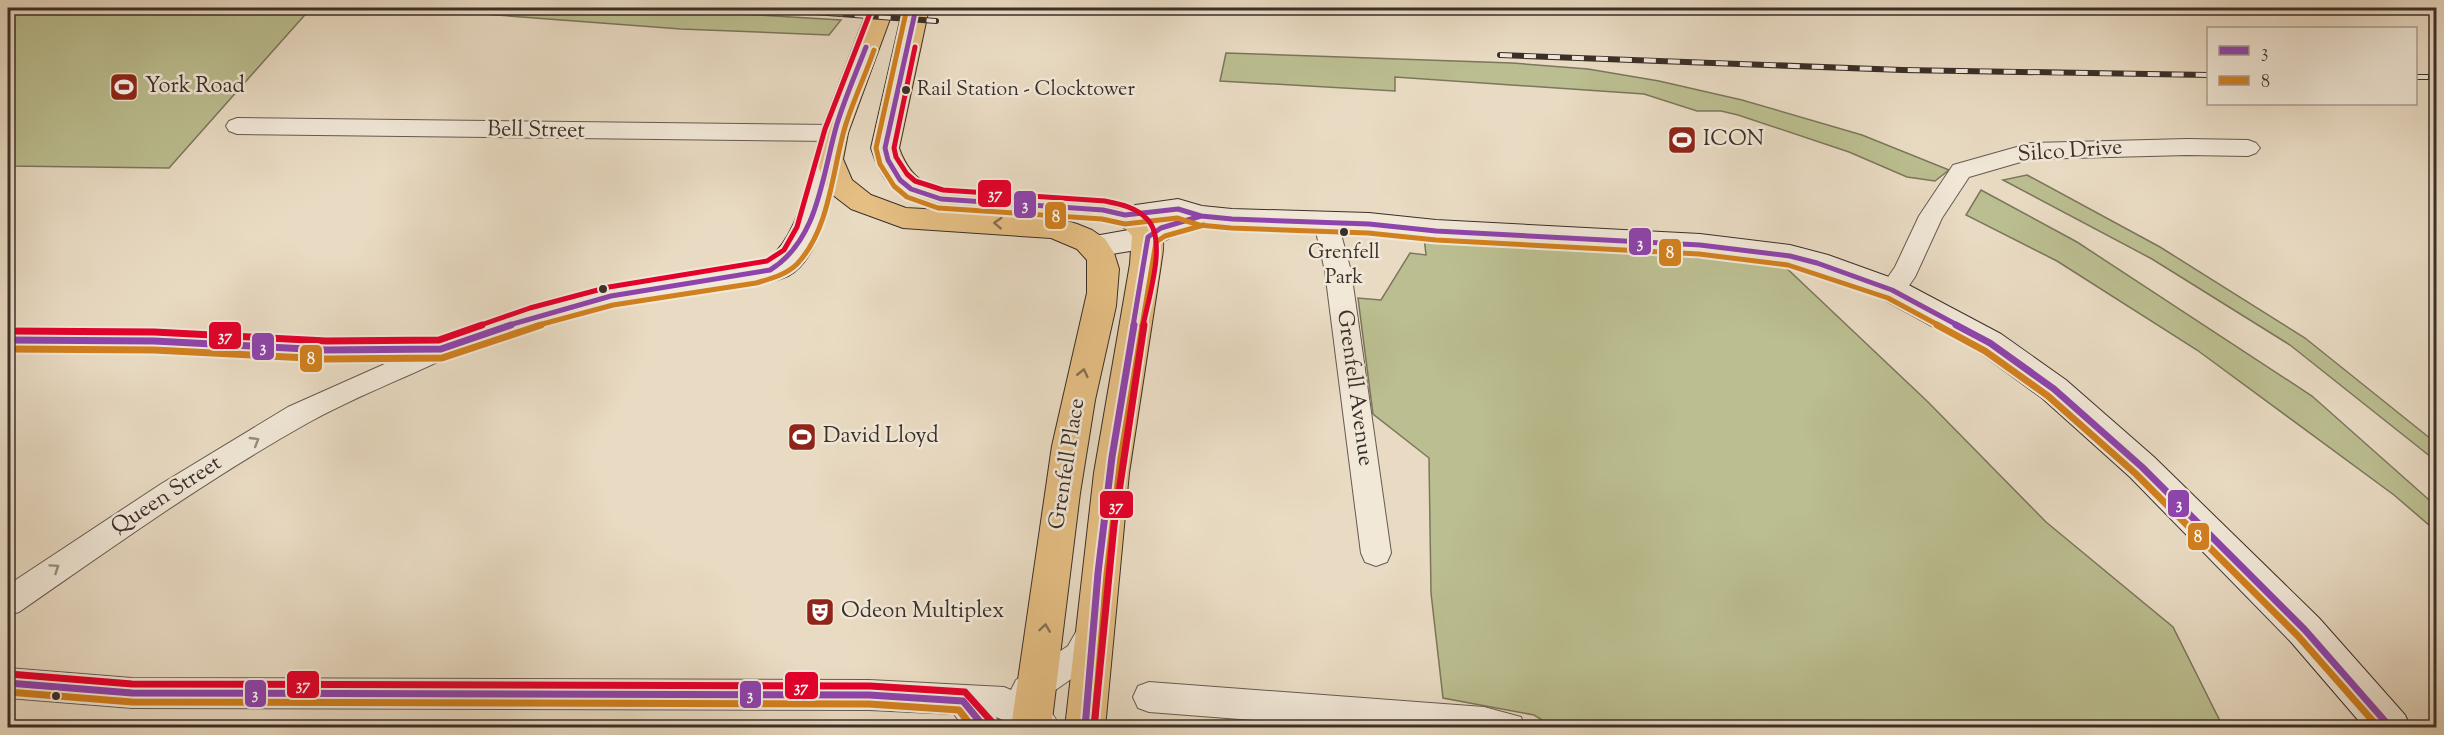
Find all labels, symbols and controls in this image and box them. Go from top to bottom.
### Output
legend [2207,27,2417,105]
text: 3 [2261,40,2268,66]
text: 8 [2261,70,2270,96]
sports icon: York Road [108,71,140,103]
place label: York Road [145,71,245,103]
place label: Rail Station - Clocktower [917,76,1135,105]
marker: Rail Station - Clocktower [900,84,912,96]
street label: Bell Street [487,114,586,148]
sports icon: ICON [1666,124,1698,156]
place label: ICON [1703,124,1764,156]
street label: Silco Drive [2017,132,2123,172]
line badge: 37 [977,179,1012,208]
text: 37 [988,184,1003,207]
line badge: 3 [1013,190,1037,219]
text: 3 [1022,195,1029,218]
line badge: 8 [1044,201,1067,230]
text: 8 [1052,207,1060,230]
one-way arrow [994,216,1003,229]
marker: Grenfell Park [1338,226,1350,238]
line badge: 3 [1628,227,1652,256]
text: 3 [1637,233,1644,256]
line badge: 8 [1658,238,1682,267]
place label: Grenfell Park [1308,239,1380,293]
text: 8 [1666,243,1674,266]
unlabelled marker [597,283,609,295]
street label: Grenfell Avenue [1327,308,1381,468]
line badge: 37 [208,321,242,350]
text: 37 [218,326,233,349]
line badge: 3 [251,332,275,361]
text: 3 [260,337,267,360]
line badge: 8 [299,344,323,373]
text: 8 [307,349,315,372]
one-way arrow [1076,368,1089,378]
street label: Grenfell Place [1042,396,1094,532]
sports icon: David Lloyd [786,421,818,453]
place label: David Lloyd [823,421,939,453]
one-way arrow [249,436,259,448]
street label: Queen Street [105,448,229,544]
line badge: 3 [2167,489,2190,518]
line badge: 37 [1099,490,1134,519]
text: 3 [2176,494,2183,517]
text: 37 [1109,496,1124,519]
line badge: 8 [2187,522,2210,551]
text: 8 [2194,527,2202,550]
one-way arrow [48,564,59,575]
theatre icon: Odeon Multiplex [804,596,836,628]
place label: Odeon Multiplex [841,596,1004,628]
one-way arrow [1038,623,1051,633]
line badge: 37 [286,670,320,699]
line badge: 37 [784,671,819,700]
text: 37 [296,675,311,698]
text: 37 [794,677,809,700]
line badge: 3 [244,679,267,708]
line badge: 3 [739,680,762,709]
text: 3 [252,684,259,707]
text: 3 [747,685,754,708]
unlabelled marker [50,690,62,702]

